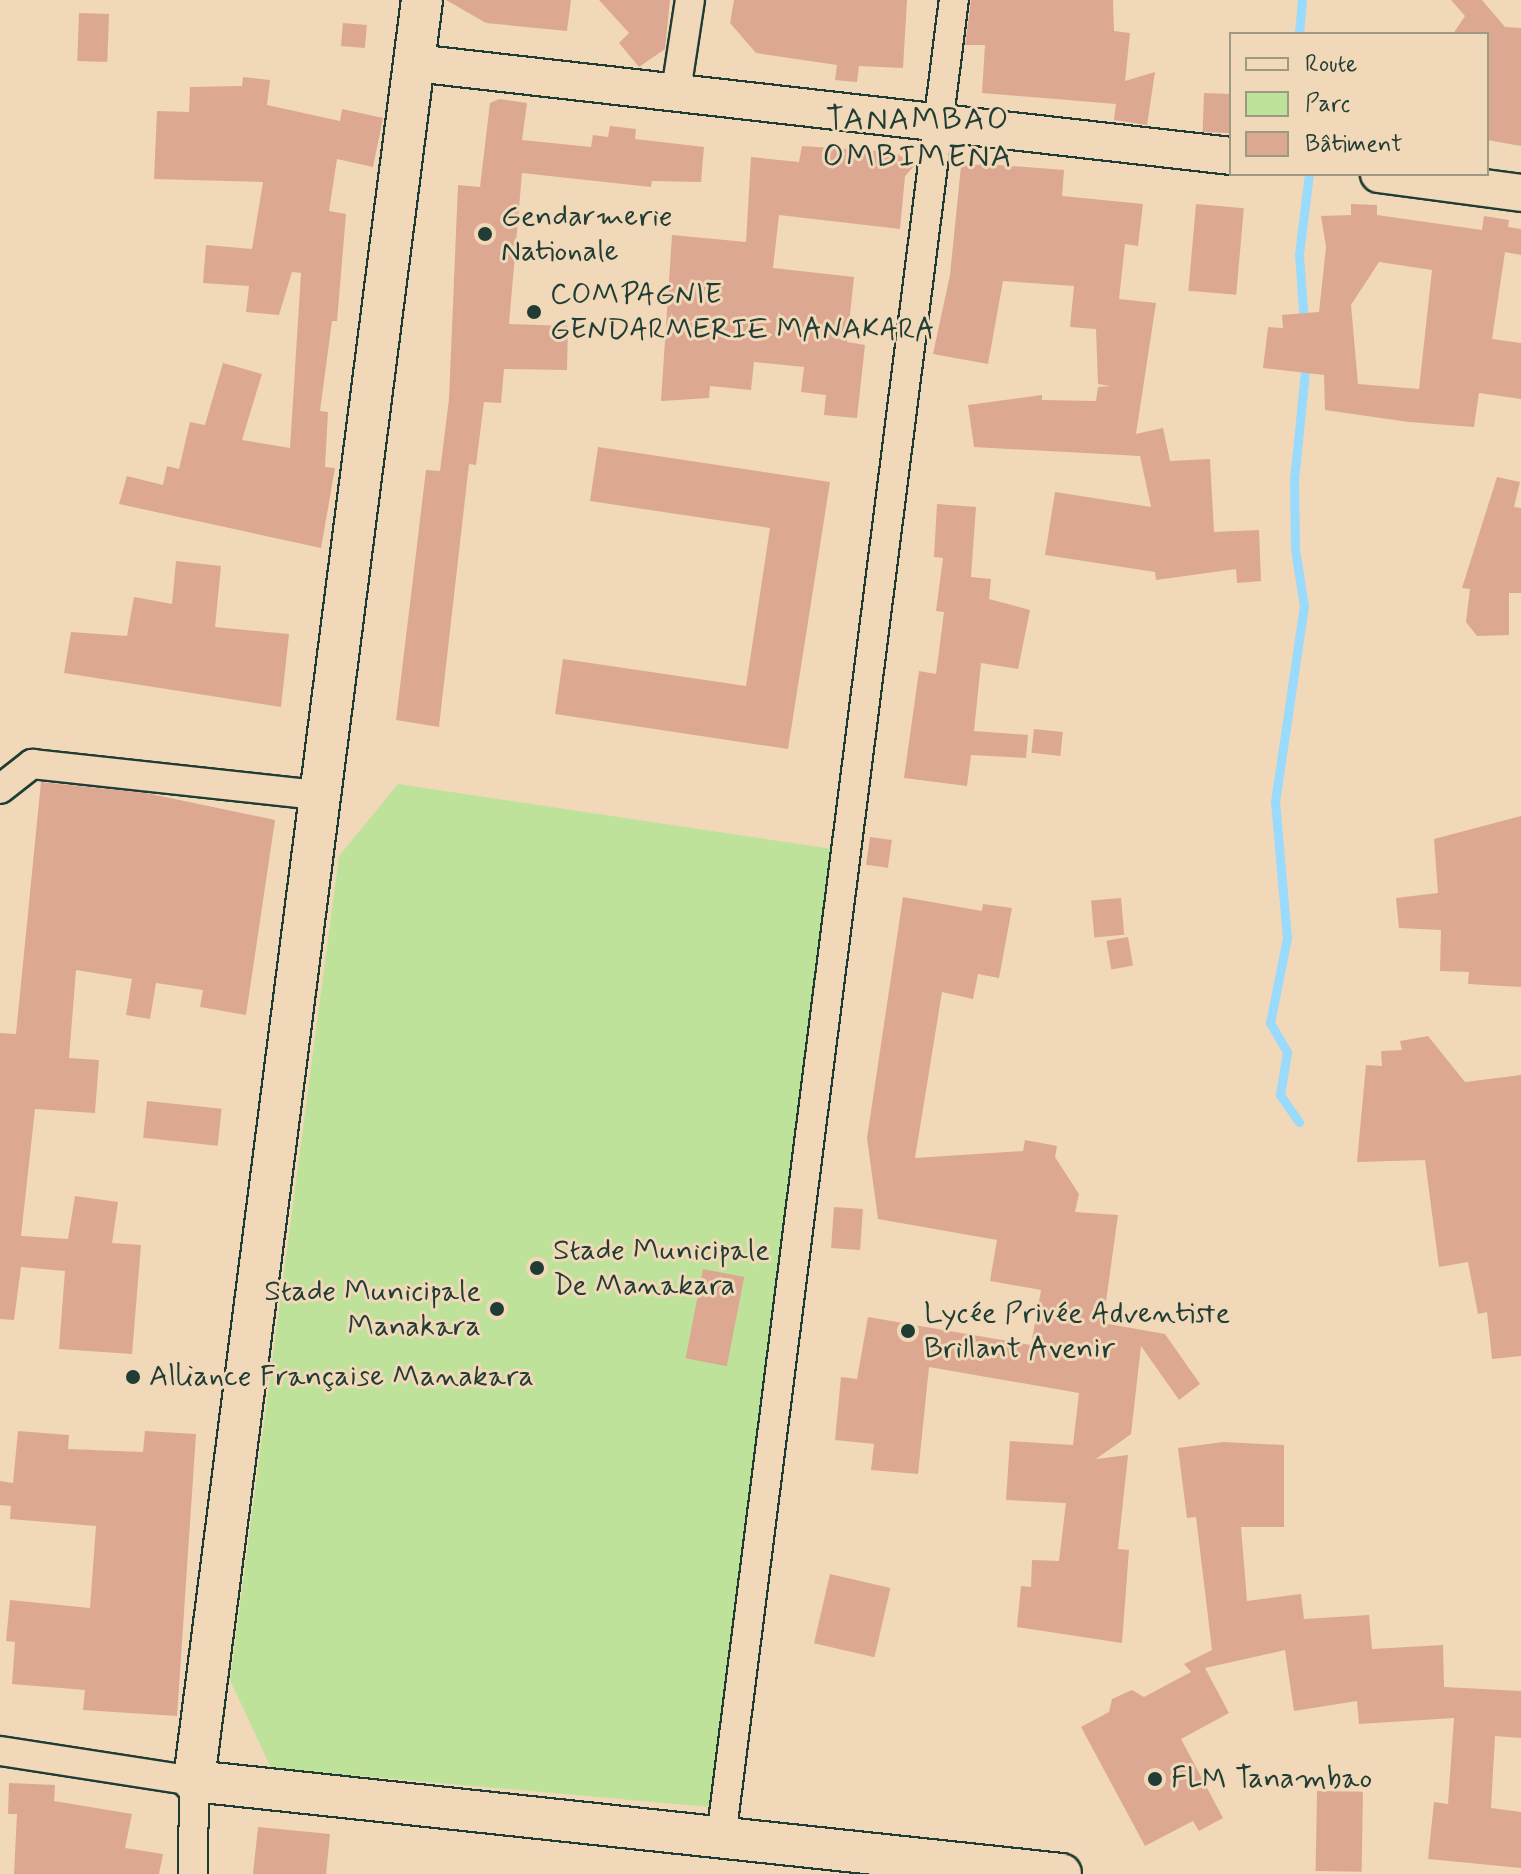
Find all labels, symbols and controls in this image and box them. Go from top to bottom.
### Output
legend [1229,32,1489,176]
text: Route [1305,49,1357,80]
text: Parc [1305,89,1350,120]
district label: TANAMBAO OMBIMENA [823,102,1013,177]
text: Bâtiment [1305,129,1403,160]
place label: Gendarmerie Nationale [501,199,672,270]
marker: Gendarmerie Nationale [476,225,494,243]
place label: COMPAGNIE GENDARMERIE MANAKARA [550,277,935,348]
marker: COMPAGNIE GENDARMERIE MANAKARA [525,303,543,321]
place label: Stade Municipale De Manakara [553,1233,765,1304]
marker: Stade Municipale De Manakara [528,1259,546,1277]
place label: Stade Municipale Manakara [269,1274,481,1344]
place label: Lycée Privée Adventiste Brillant Avenir [924,1296,1230,1366]
marker: Stade Municipale Manakara [488,1300,506,1318]
marker: Lycée Privée Adventiste Brillant Avenir [899,1322,917,1340]
place label: Alliance Française Manakara [149,1359,530,1395]
marker: Alliance Française Manakara [124,1368,142,1386]
place label: FLM Tanambao [1171,1761,1372,1797]
marker: FLM Tanambao [1146,1770,1164,1788]

